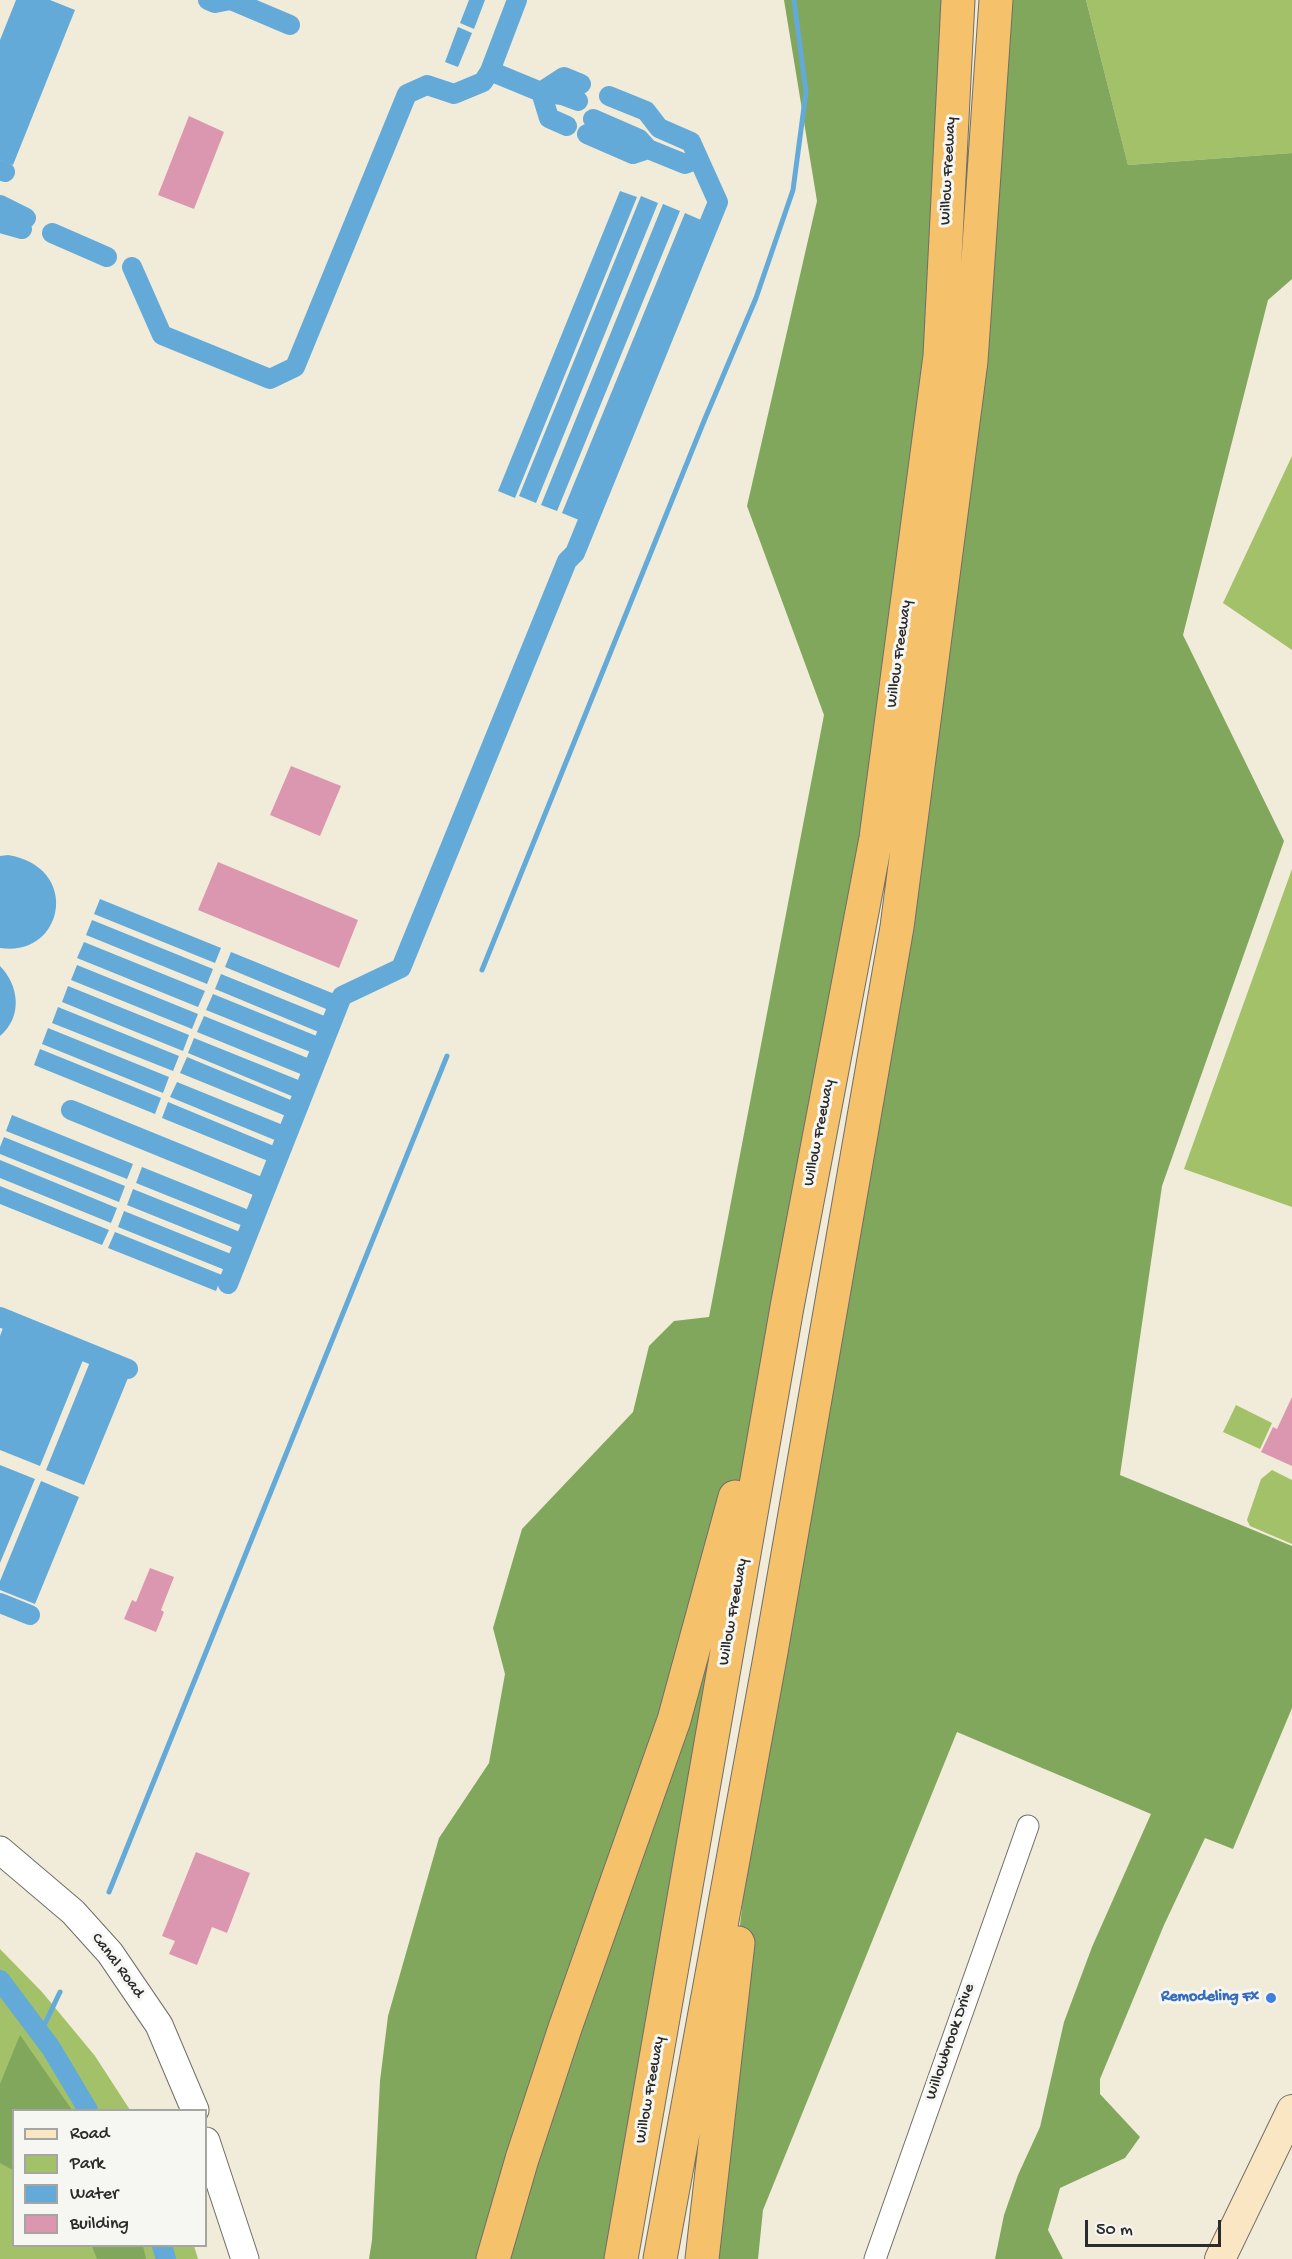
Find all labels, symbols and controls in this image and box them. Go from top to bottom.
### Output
street label: Willow Freeway [937,117,961,225]
street label: Willow Freeway [883,599,917,709]
street label: Willow Freeway [800,1078,840,1188]
street label: Willow Freeway [715,1557,753,1667]
street label: Canal Road [86,1930,148,2002]
street label: Willowbrook Drive [922,1982,980,2102]
place label: Remodeling Fx [1161,1988,1259,2008]
marker: Remodeling Fx [1264,1991,1278,2005]
street label: Willow Freeway [632,2035,670,2145]
legend [12,2109,207,2247]
text: Road [70,2124,109,2145]
text: Park [70,2154,104,2175]
text: Water [70,2184,118,2205]
scale bar [1088,2208,1224,2246]
text: Building [70,2214,129,2235]
text: 50 m [1096,2220,1133,2241]

